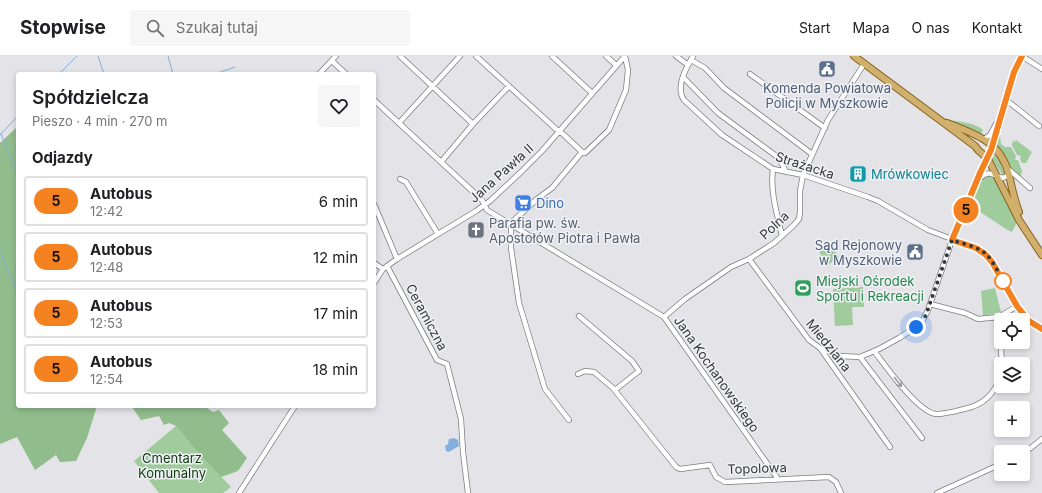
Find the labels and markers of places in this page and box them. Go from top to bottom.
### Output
public building icon: Komenda Powiatowa Policji w Myszkowie [817,59,837,79]
place label: Komenda Powiatowa Policji w Myszkowie [763,80,891,111]
building icon: Mrówkowiec [848,164,868,184]
place label: Mrówkowiec [871,166,949,182]
supermarket icon: Dino [513,193,533,213]
place label: Dino [536,195,564,211]
place label: Parafia pw. św. Apostołów Piotra i Pawła [489,215,640,246]
church icon: Parafia pw. św. Apostołów Piotra i Pawła [466,220,486,240]
place label: Sąd Rejonowy w Myszkowie [815,237,902,268]
public building icon: Sąd Rejonowy w Myszkowie [905,242,925,262]
unlabelled marker [994,272,1012,290]
place label: Miejski Ośrodek Sportu i Rekreacji [816,273,924,304]
sports icon: Miejski Ośrodek Sportu i Rekreacji [793,278,813,298]

